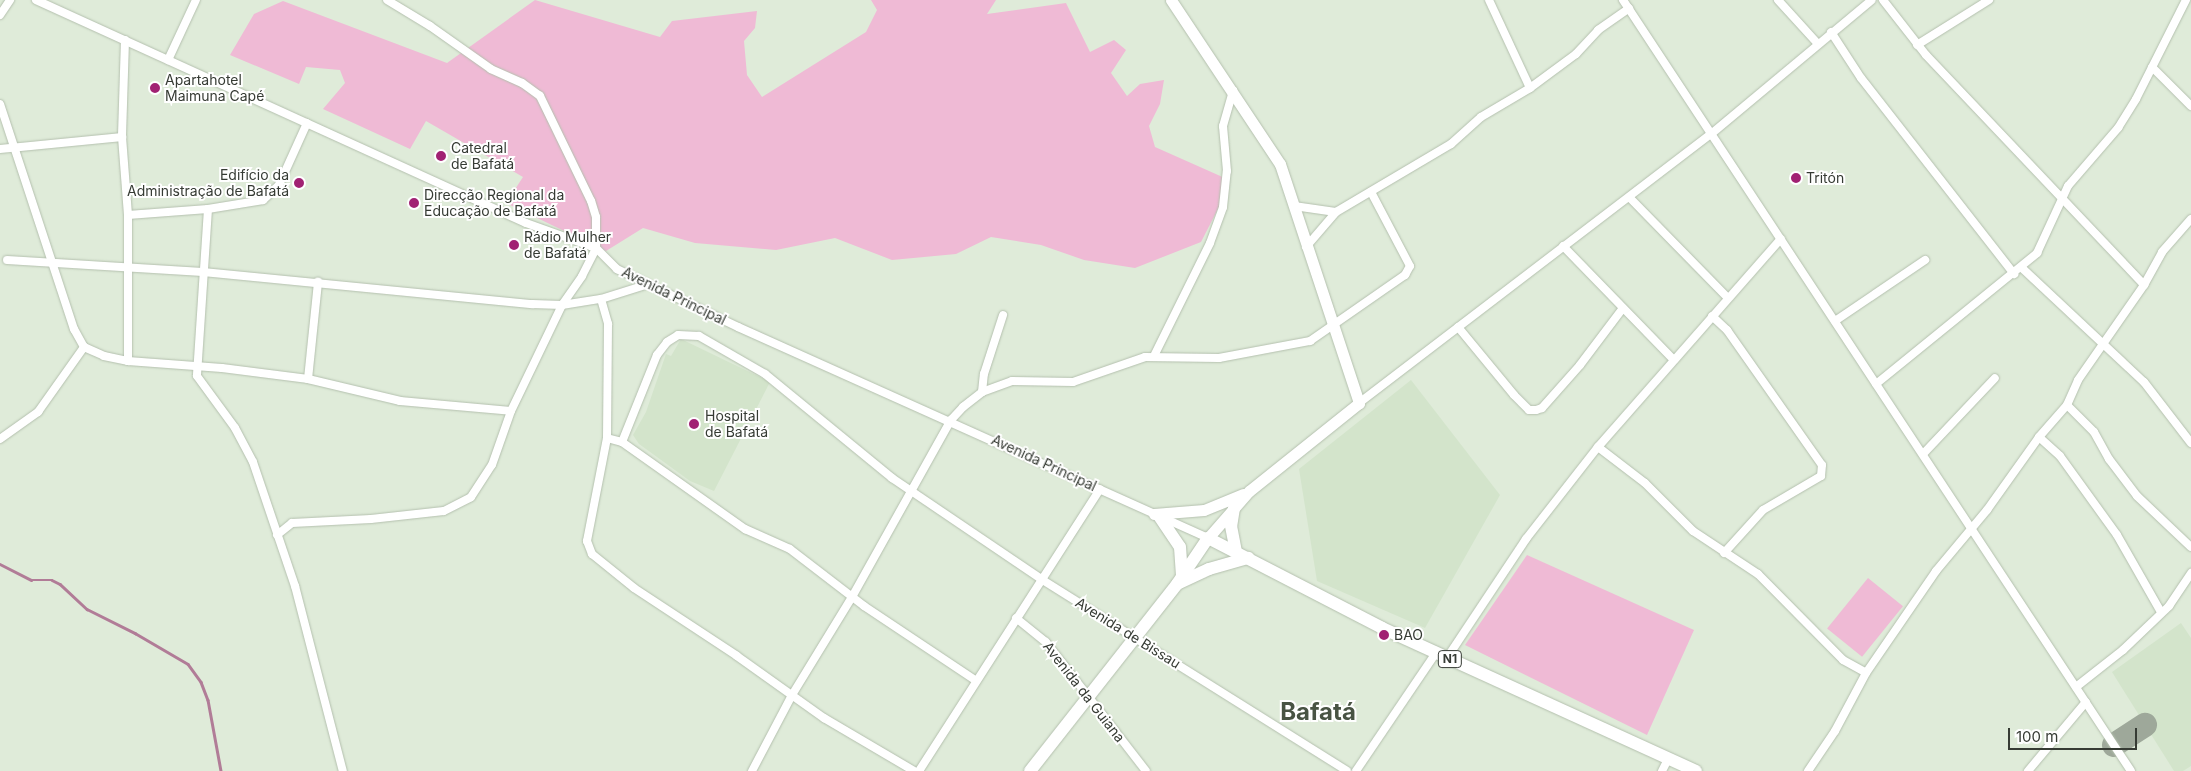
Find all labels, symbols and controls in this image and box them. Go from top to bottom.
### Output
place label: Apartahotel Maimuna Capé [165,72,264,104]
marker: Apartahotel Maimuna Capé [149,82,161,94]
place label: Catedral de Bafatá [451,140,514,172]
marker: Catedral de Bafatá [435,150,447,162]
place label: Edifício da Administração de Bafatá [127,167,289,200]
place label: Tritón [1806,170,1844,186]
marker: Tritón [1790,172,1802,184]
marker: Edifício da Administração de Bafatá [293,177,305,189]
place label: Direcção Regional da Educação de Bafatá [424,187,564,220]
marker: Direcção Regional da Educação de Bafatá [408,197,420,209]
place label: Rádio Mulher de Bafatá [524,229,611,262]
marker: Rádio Mulher de Bafatá [508,239,520,251]
street label: Avenida Principal [619,263,729,329]
place label: Hospital de Bafatá [705,408,768,441]
marker: Hospital de Bafatá [687,417,701,431]
street label: Avenida Principal [989,431,1099,495]
street label: Avenida de Bissau [1072,594,1184,672]
place label: BAO [1394,627,1423,643]
marker: BAO [1378,629,1390,641]
street label: Avenida da Guiana [1040,638,1128,746]
road number: N1 [1438,650,1462,669]
district label: Bafatá [1280,698,1356,726]
scale bar [2011,718,2140,750]
text: 100 m [2016,727,2058,746]

